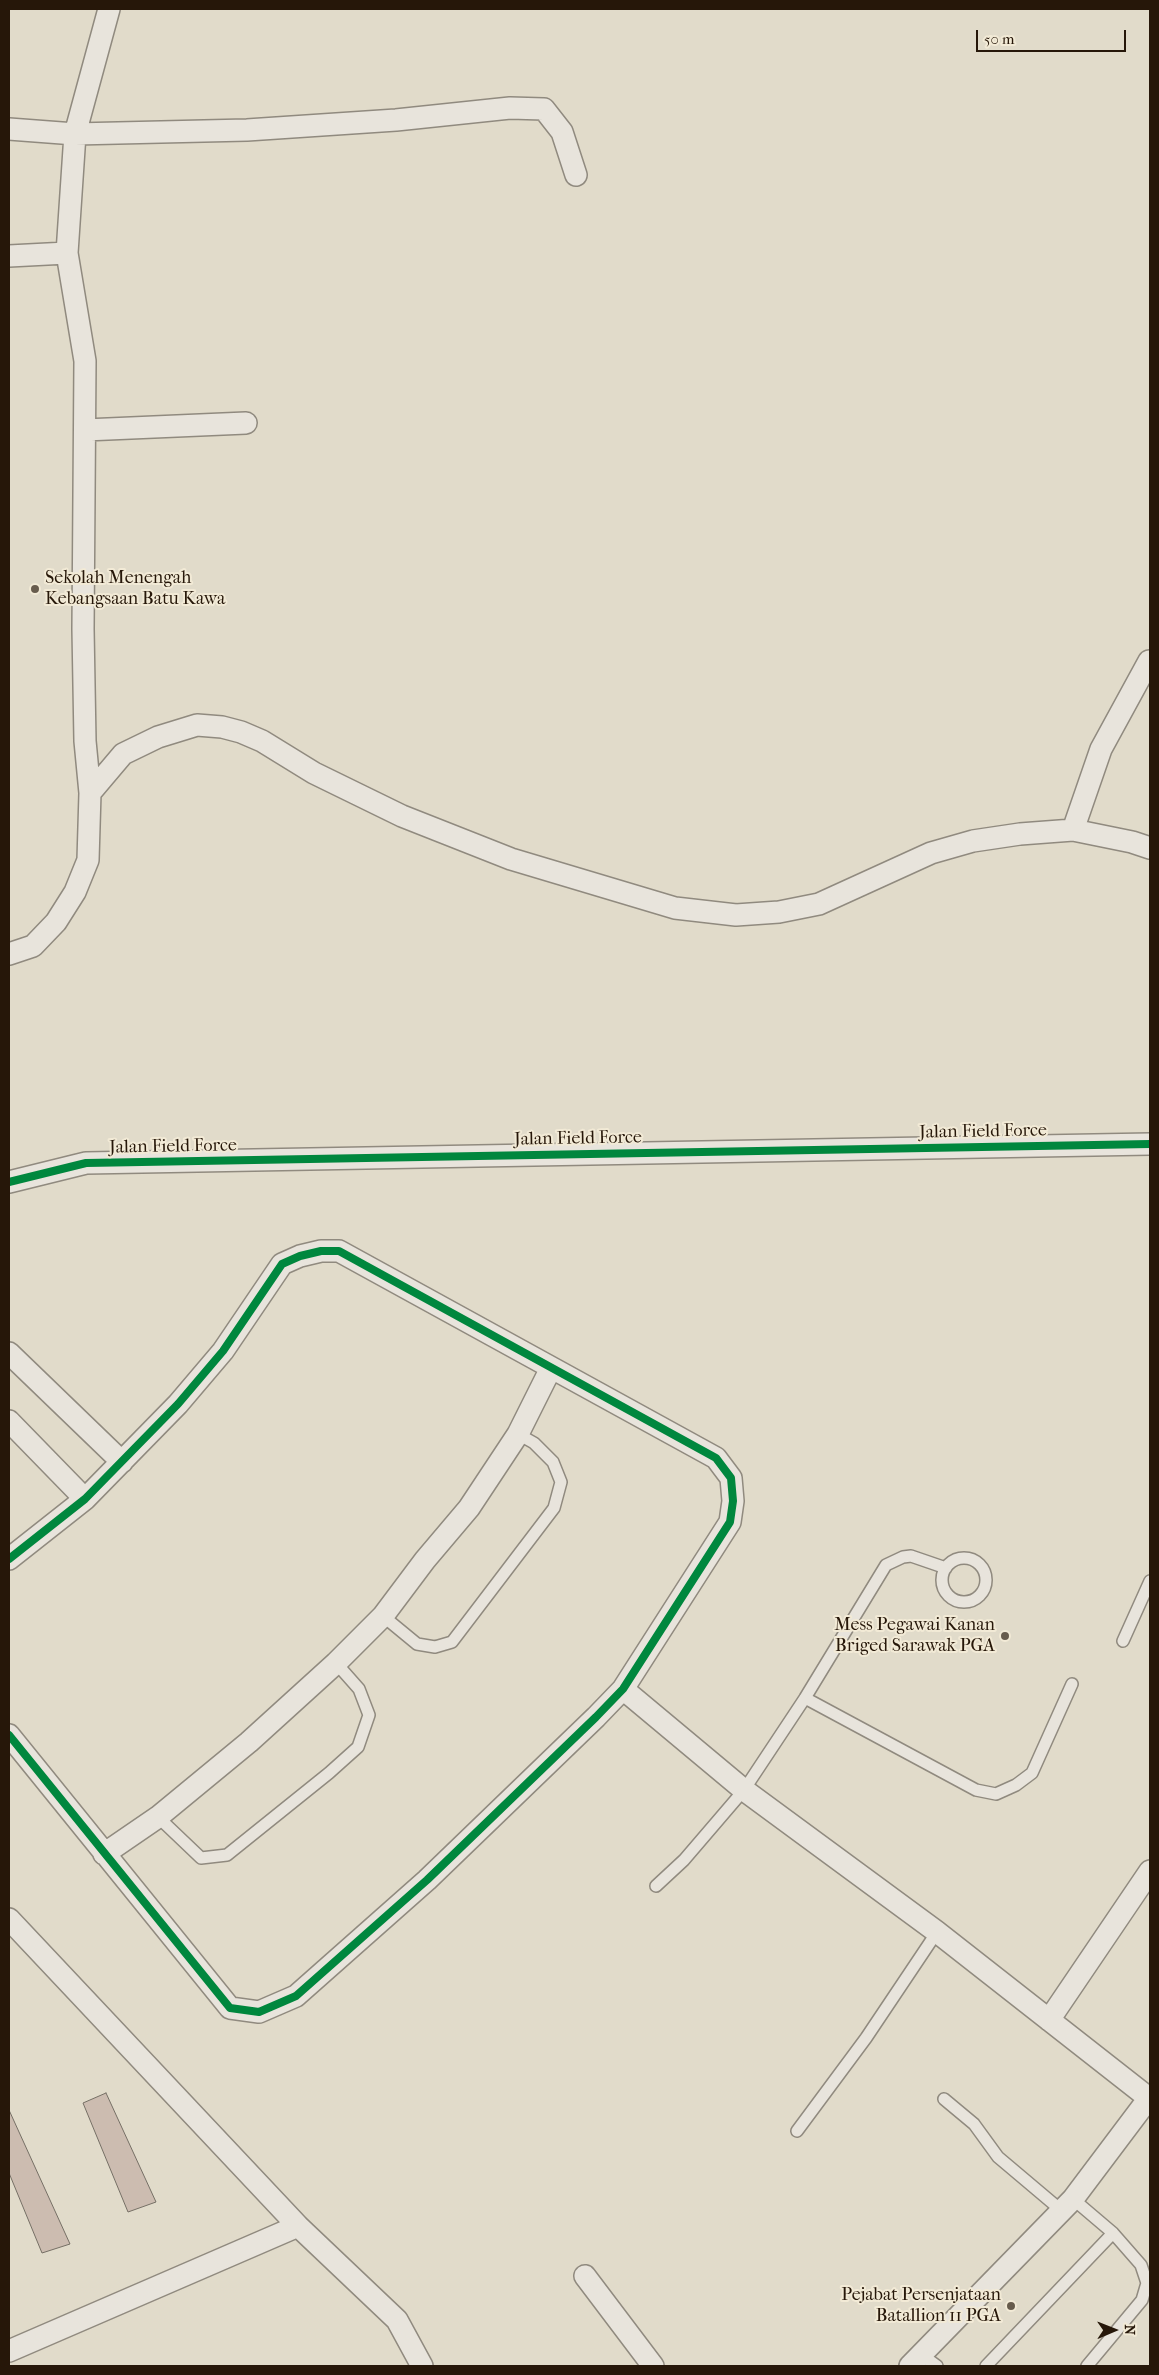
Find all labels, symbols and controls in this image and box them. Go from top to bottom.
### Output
scale bar [979,20,1129,52]
text: 50 m [984,30,1014,48]
place label: Sekolah Menengah Kebangsaan Batu Kawa [45,568,225,610]
marker: Sekolah Menengah Kebangsaan Batu Kawa [29,583,41,595]
street label: Jalan Field Force [919,1120,1047,1144]
street label: Jalan Field Force [514,1127,642,1151]
street label: Jalan Field Force [109,1135,237,1159]
place label: Mess Pegawai Kanan Briged Sarawak PGA [834,1615,995,1658]
marker: Mess Pegawai Kanan Briged Sarawak PGA [999,1630,1011,1642]
place label: Pejabat Persenjataan Batallion 11 PGA [841,2285,1001,2328]
marker: Pejabat Persenjataan Batallion 11 PGA [1005,2300,1017,2312]
north arrow [1089,2305,1139,2355]
text: N [1121,2324,1138,2335]

